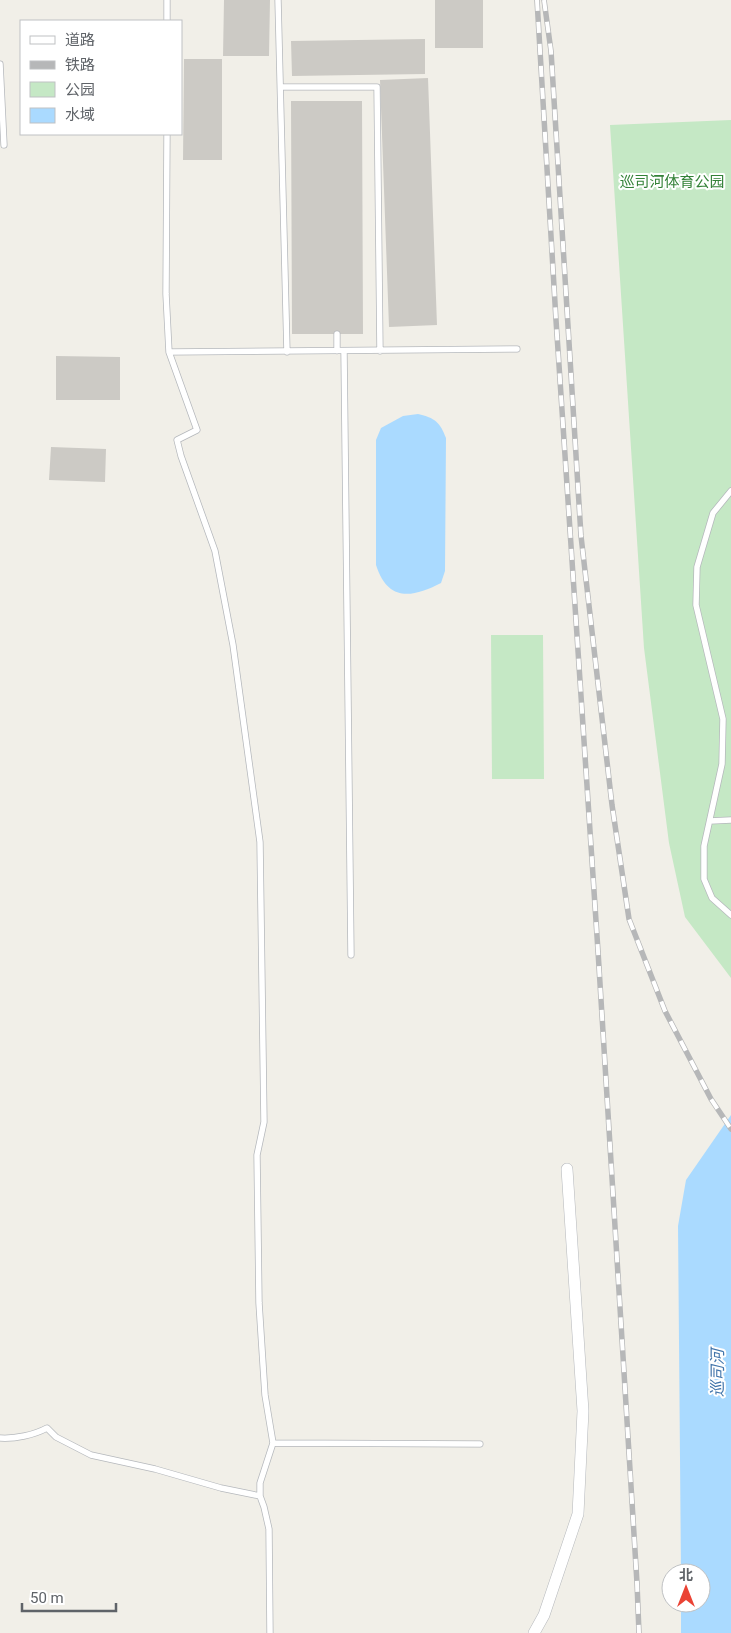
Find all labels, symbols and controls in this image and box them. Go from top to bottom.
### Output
legend [20,20,182,135]
text: 道路 [65,31,95,49]
text: 铁路 [65,56,95,74]
text: 公园 [65,81,95,99]
text: 水域 [65,106,95,124]
park label: 巡司河体育公园 [619,173,725,191]
water label: 巡司河 [708,1346,727,1397]
north arrow [661,1563,711,1613]
text: 北 [679,1567,693,1583]
scale bar [22,1580,116,1612]
text: 50 m [30,1589,64,1607]

